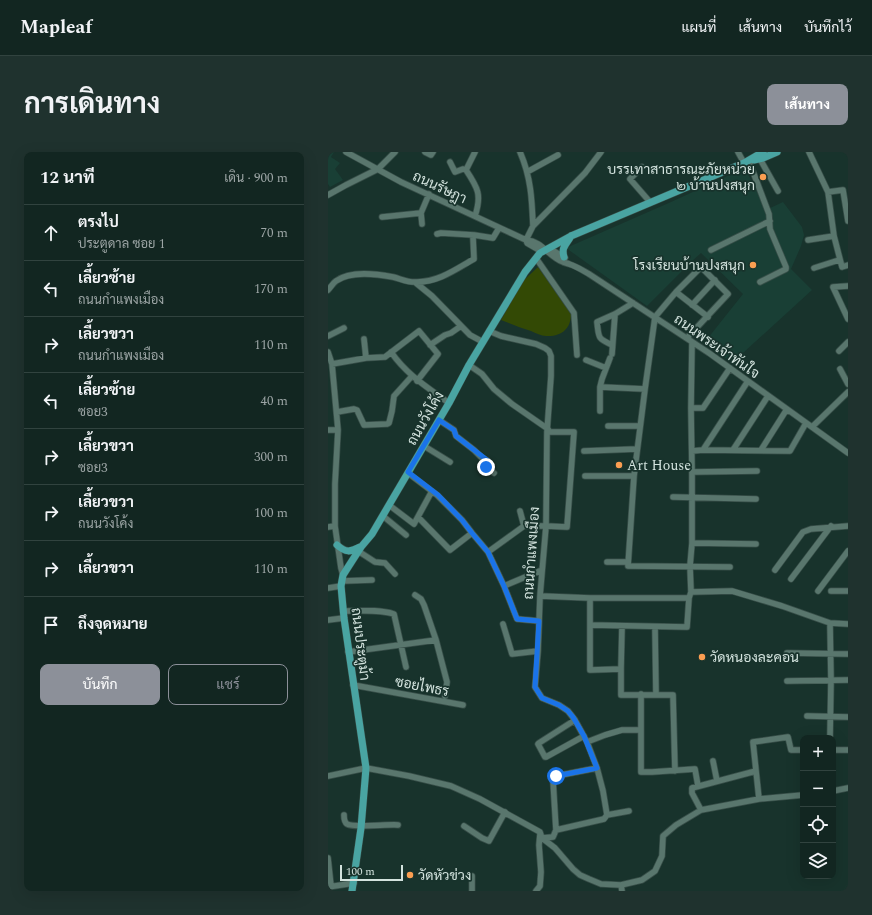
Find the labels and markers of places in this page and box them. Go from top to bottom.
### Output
place label: บรรเทาสาธารณะภัยหน่วย ๒ บ้านปงสนุก [607,159,755,196]
marker: บรรเทาสาธารณะภัยหน่วย ๒ บ้านปงสนุก [758,172,768,182]
place label: โรงเรียนบ้านปงสนุก [632,255,745,276]
marker: โรงเรียนบ้านปงสนุก [748,260,758,270]
place label: Art House [627,455,691,476]
marker: Art House [614,460,624,470]
place label: วัดหนองละคอน [710,647,799,668]
marker: วัดหนองละคอน [697,652,707,662]
place label: วัดหัวข่วง [418,865,471,886]
marker: วัดหัวข่วง [405,870,415,880]

